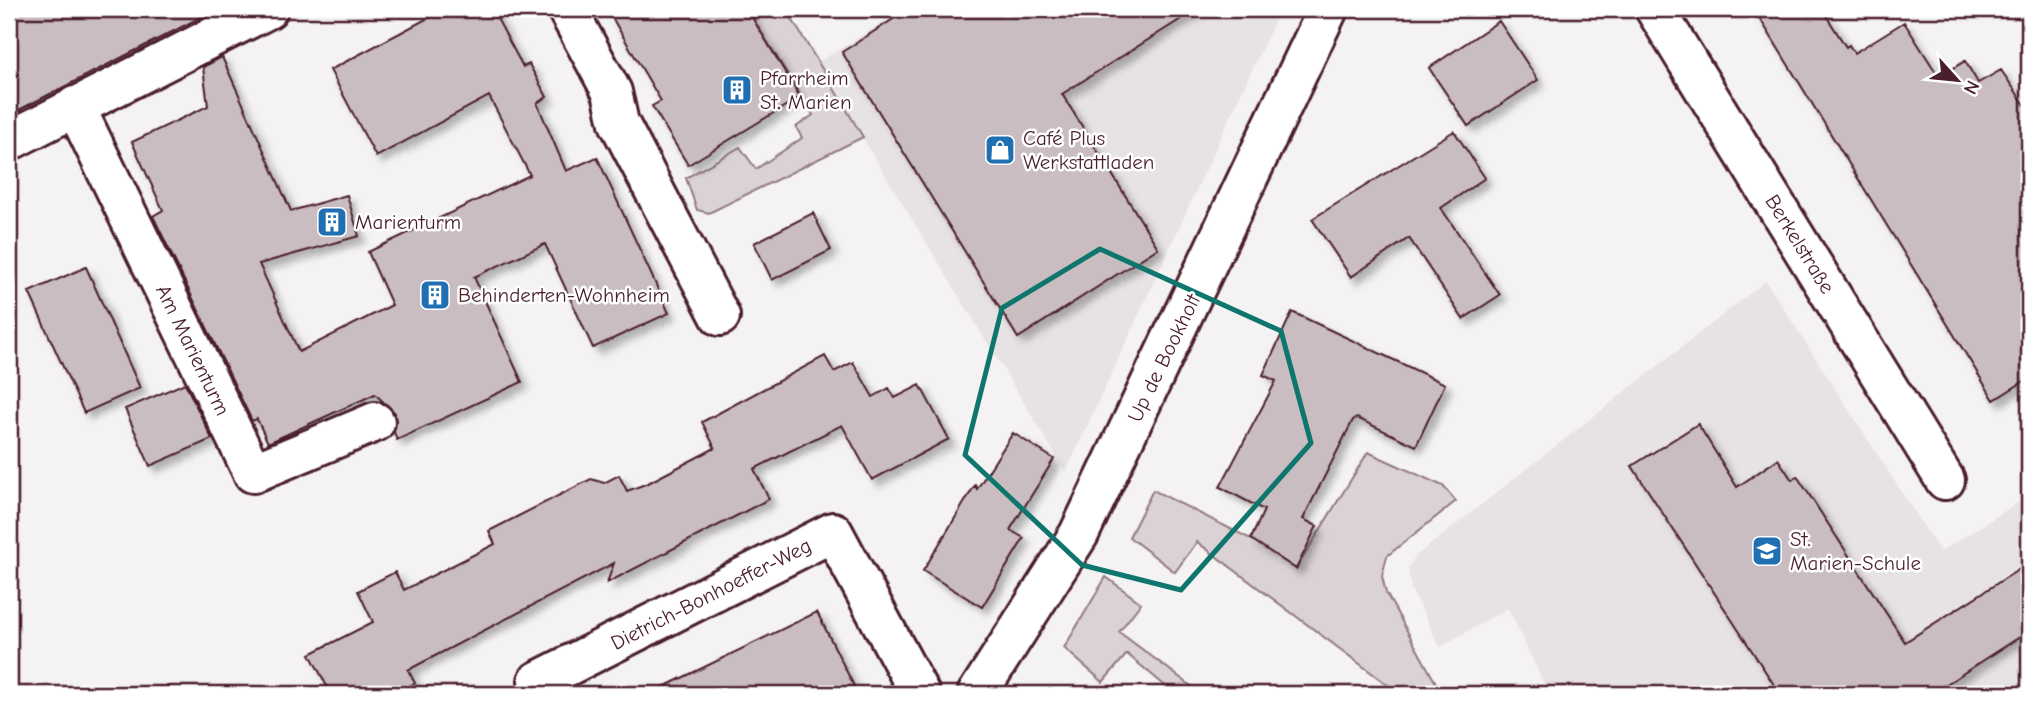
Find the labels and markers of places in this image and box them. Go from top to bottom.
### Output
place label: Pfarrheim St. Marien [760,66,852,114]
building icon: Pfarrheim St. Marien [720,73,754,107]
place label: Café Plus Werkstattladen [1023,126,1154,174]
shop icon: Café Plus Werkstattladen [983,133,1017,167]
building icon: Marienturm [315,205,349,239]
place label: Marienturm [355,210,461,234]
building icon: Behinderten-Wohnheim [418,278,452,312]
place label: Behinderten-Wohnheim [458,283,670,307]
place label: St. Marien-Schule [1790,527,1921,575]
school or university icon: St. Marien-Schule [1750,534,1784,568]

